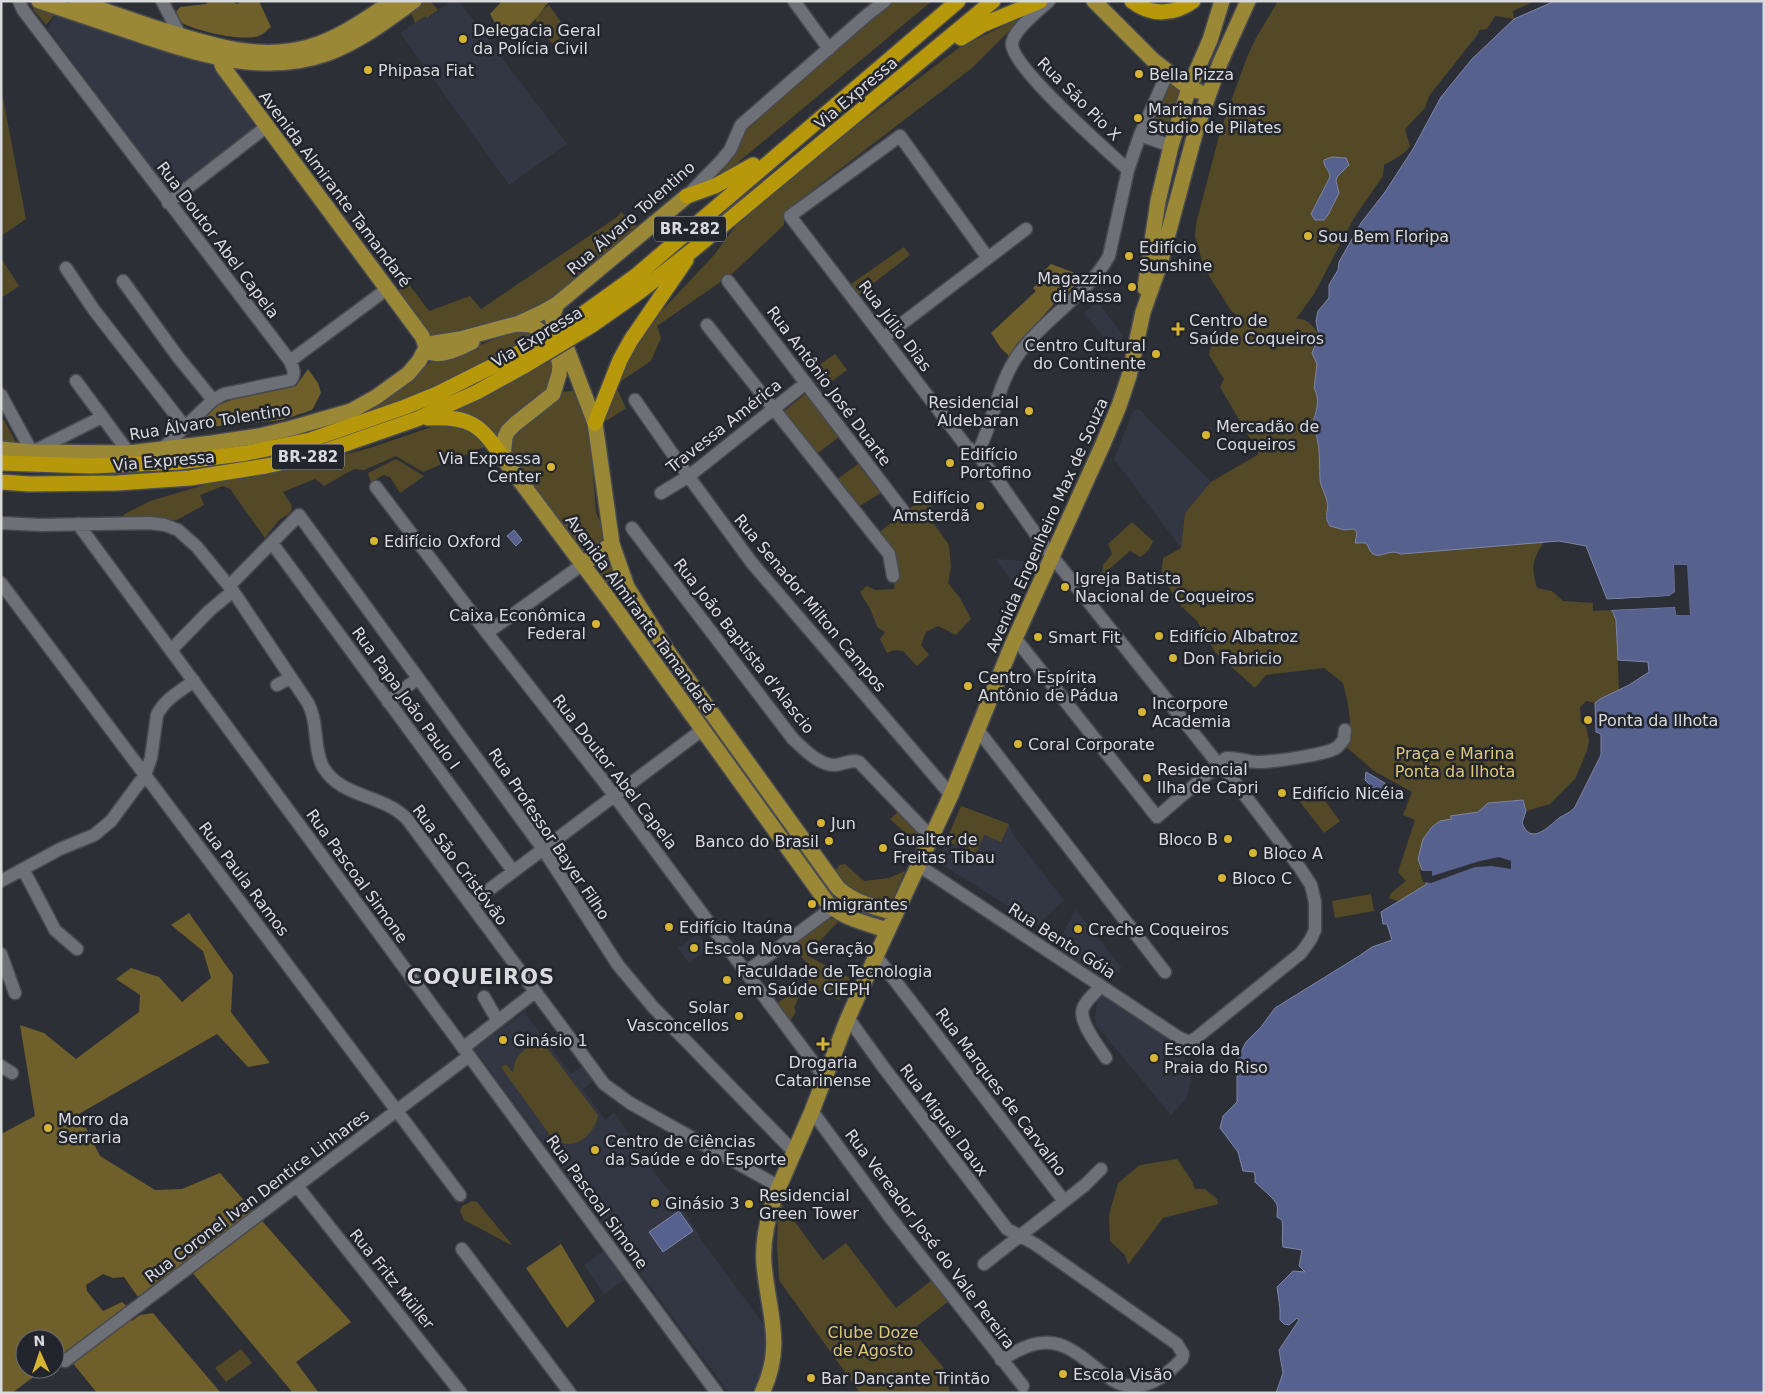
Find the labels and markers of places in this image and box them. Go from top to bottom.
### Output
place label: Delegacia Geral da Polícia Civil [473,21,601,58]
marker: Delegacia Geral da Polícia Civil [457,33,469,45]
place label: Phipasa Fiat [378,61,474,80]
marker: Phipasa Fiat [362,64,374,76]
place label: Bella Pizza [1149,65,1234,84]
marker: Bella Pizza [1133,68,1145,80]
place label: Mariana Simas Studio de Pilates [1148,100,1282,137]
marker: Mariana Simas Studio de Pilates [1132,112,1144,124]
place label: Sou Bem Floripa [1318,227,1449,246]
marker: Sou Bem Floripa [1302,230,1314,242]
place label: Edifício Sunshine [1139,238,1212,275]
marker: Edifício Sunshine [1123,250,1135,262]
place label: Magazzino di Massa [1037,269,1122,306]
marker: Magazzino di Massa [1126,281,1138,293]
place label: Centro de Saúde Coqueiros [1189,311,1324,348]
marker: Centro de Saúde Coqueiros [1171,322,1185,336]
place label: Centro Cultural do Continente [1024,336,1146,373]
marker: Centro Cultural do Continente [1150,348,1162,360]
place label: Residencial Aldebaran [928,393,1019,430]
marker: Residencial Aldebaran [1023,405,1035,417]
place label: Mercadão de Coqueiros [1216,417,1319,454]
marker: Mercadão de Coqueiros [1200,429,1212,441]
place label: Edifício Portofino [960,445,1032,482]
place label: Via Expressa Center [439,449,541,486]
marker: Edifício Portofino [944,457,956,469]
marker: Via Expressa Center [545,461,557,473]
place label: Edifício Amsterdã [893,488,970,525]
marker: Edifício Amsterdã [974,500,986,512]
place label: Edifício Oxford [384,532,501,551]
marker: Edifício Oxford [368,535,380,547]
place label: Igreja Batista Nacional de Coqueiros [1075,569,1254,606]
marker: Igreja Batista Nacional de Coqueiros [1059,581,1071,593]
place label: Caixa Econômica Federal [449,606,586,643]
marker: Caixa Econômica Federal [590,618,602,630]
place label: Edifício Albatroz [1169,627,1298,646]
place label: Smart Fit [1048,628,1120,647]
marker: Edifício Albatroz [1153,630,1165,642]
marker: Smart Fit [1032,631,1044,643]
place label: Don Fabricio [1183,649,1282,668]
marker: Don Fabricio [1167,652,1179,664]
place label: Centro Espírita Antônio de Pádua [978,668,1119,705]
marker: Centro Espírita Antônio de Pádua [962,680,974,692]
place label: Incorpore Academia [1152,694,1231,731]
marker: Incorpore Academia [1136,706,1148,718]
place label: Ponta da Ilhota [1598,711,1718,730]
marker: Ponta da Ilhota [1582,714,1594,726]
place label: Coral Corporate [1028,735,1155,754]
marker: Coral Corporate [1012,738,1024,750]
place label: Residencial Ilha de Capri [1157,760,1258,797]
marker: Residencial Ilha de Capri [1141,772,1153,784]
place label: Edifício Nicéia [1292,784,1404,803]
marker: Edifício Nicéia [1276,787,1288,799]
place label: Jun [830,814,856,833]
marker: Jun [815,817,827,829]
place label: Gualter de Freitas Tibau [893,830,995,867]
place label: Bloco B [1158,830,1218,849]
place label: Banco do Brasil [695,832,819,851]
marker: Bloco B [1222,833,1234,845]
marker: Banco do Brasil [823,835,835,847]
marker: Gualter de Freitas Tibau [877,842,889,854]
place label: Bloco A [1263,844,1323,863]
marker: Bloco A [1247,847,1259,859]
place label: Bloco C [1232,869,1292,888]
marker: Bloco C [1216,872,1228,884]
place label: Imigrantes [822,895,908,914]
marker: Imigrantes [806,898,818,910]
place label: Edifício Itaúna [679,918,793,937]
place label: Creche Coqueiros [1088,920,1229,939]
marker: Edifício Itaúna [663,921,675,933]
marker: Creche Coqueiros [1072,923,1084,935]
place label: Escola Nova Geração [704,939,874,958]
marker: Escola Nova Geração [688,942,700,954]
place label: Faculdade de Tecnologia em Saúde CIEPH [737,962,932,999]
marker: Faculdade de Tecnologia em Saúde CIEPH [721,974,733,986]
place label: Solar Vasconcellos [627,998,729,1035]
marker: Solar Vasconcellos [733,1010,745,1022]
place label: Ginásio 1 [513,1031,588,1050]
marker: Ginásio 1 [497,1034,509,1046]
marker: Drogaria Catarinense [817,1038,829,1050]
place label: Escola da Praia do Riso [1164,1040,1268,1077]
marker: Escola da Praia do Riso [1148,1052,1160,1064]
place label: Drogaria Catarinense [775,1053,871,1090]
place label: Morro da Serraria [58,1110,129,1147]
marker: Morro da Serraria [42,1122,54,1134]
place label: Centro de Ciências da Saúde e do Esporte [605,1132,786,1169]
marker: Centro de Ciências da Saúde e do Esporte [589,1144,601,1156]
place label: Residencial Green Tower [759,1186,859,1223]
place label: Ginásio 3 [665,1194,740,1213]
marker: Ginásio 3 [649,1197,661,1209]
marker: Residencial Green Tower [743,1198,755,1210]
place label: Escola Visão [1073,1365,1172,1384]
marker: Escola Visão [1057,1368,1069,1380]
place label: Bar Dançante Trintão [821,1369,990,1388]
marker: Bar Dançante Trintão [805,1372,817,1384]

